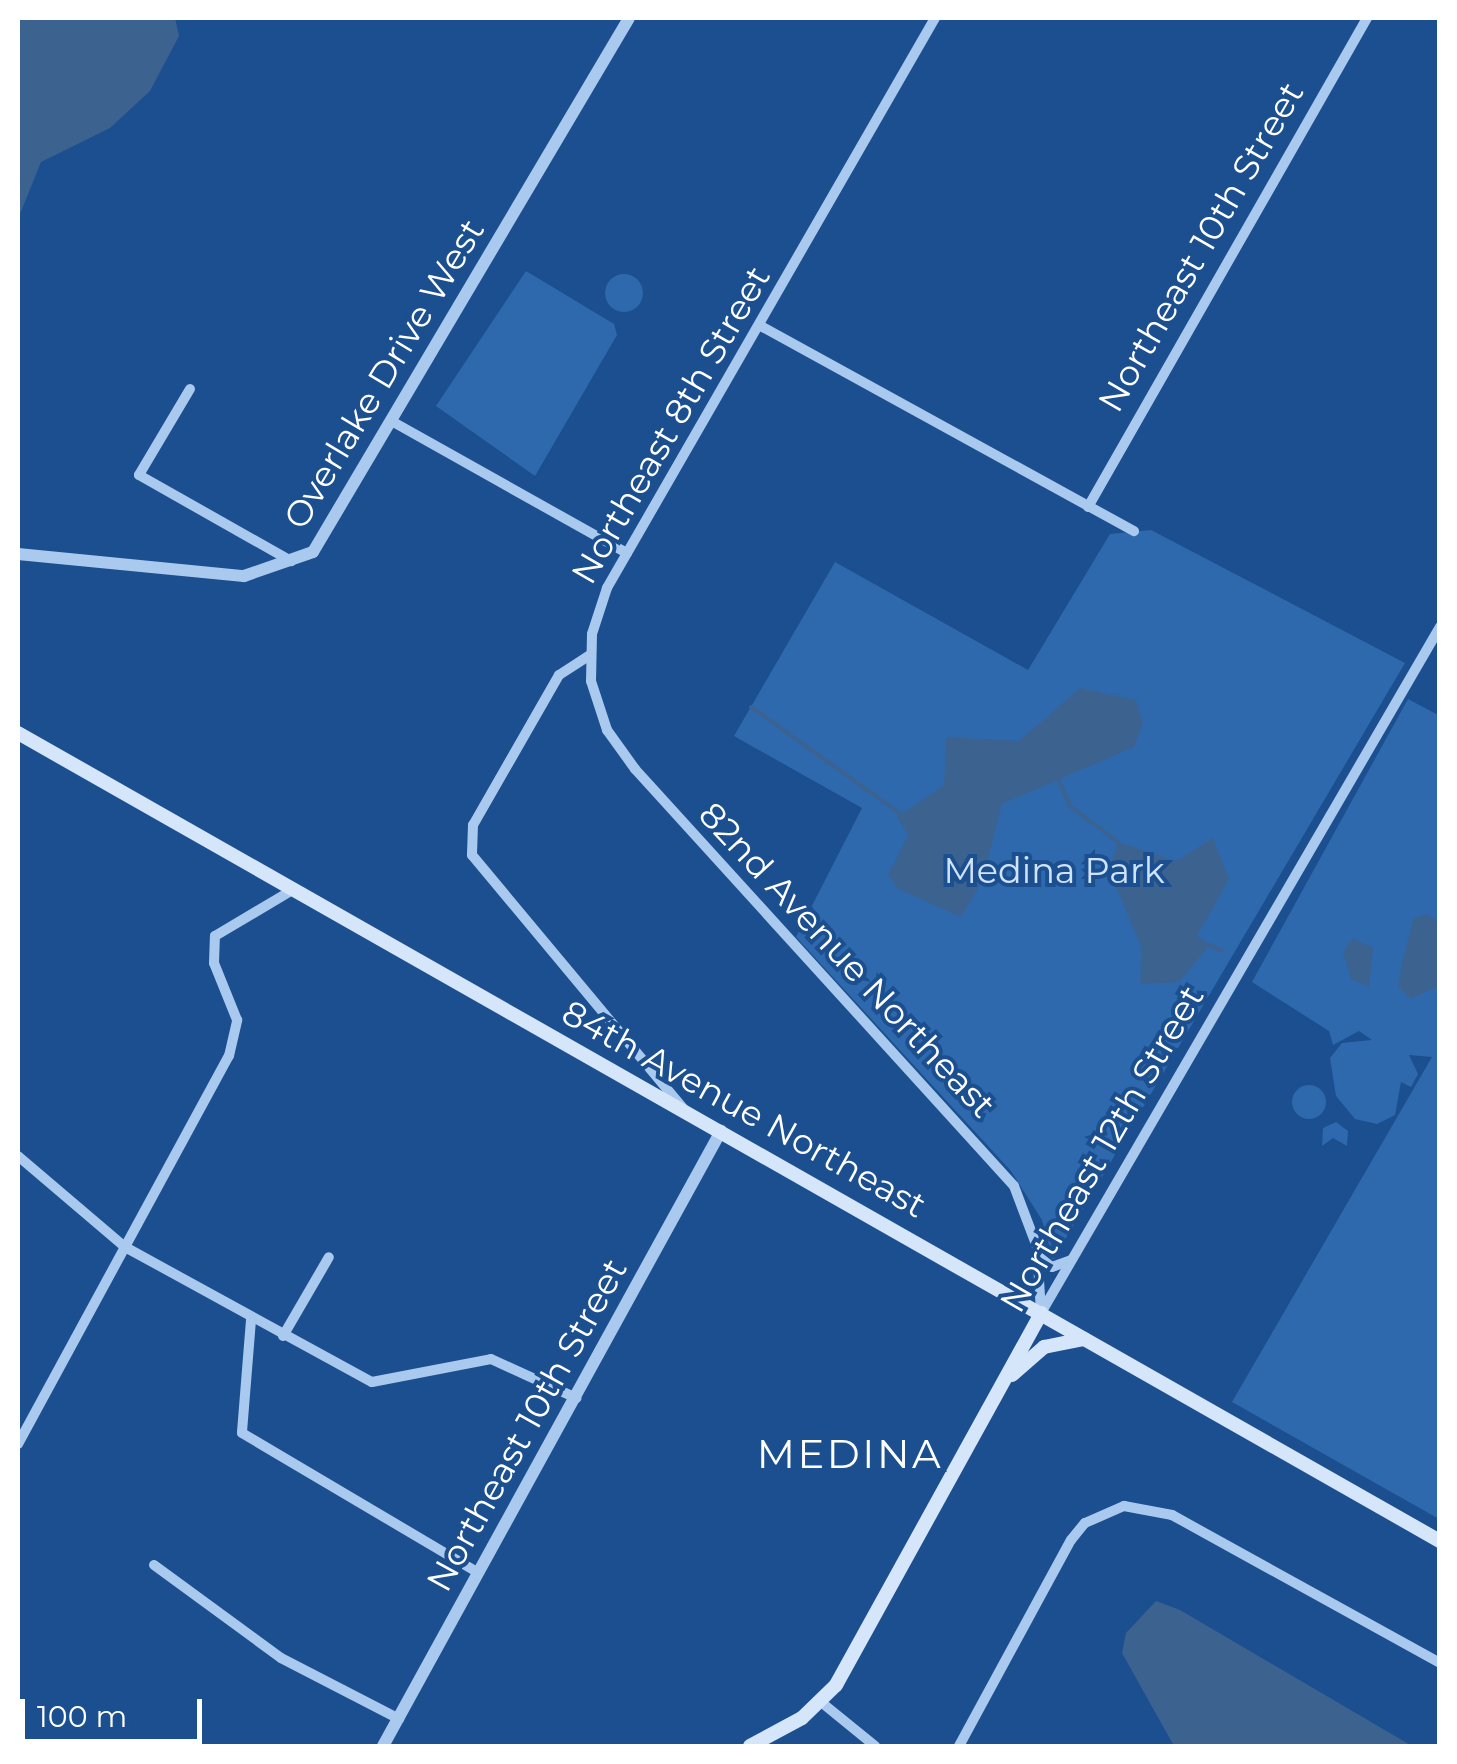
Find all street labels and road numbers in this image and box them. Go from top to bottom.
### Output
street label: Northeast 10th Street [1089,75,1313,419]
street label: Overlake Drive West [275,212,493,536]
street label: Northeast 8th Street [563,259,779,591]
street label: 82nd Avenue Northeast [690,794,1004,1126]
street label: Northeast 12th Street [991,978,1213,1320]
street label: 84th Avenue Northeast [555,991,933,1227]
street label: Northeast 10th Street [418,1251,636,1599]

